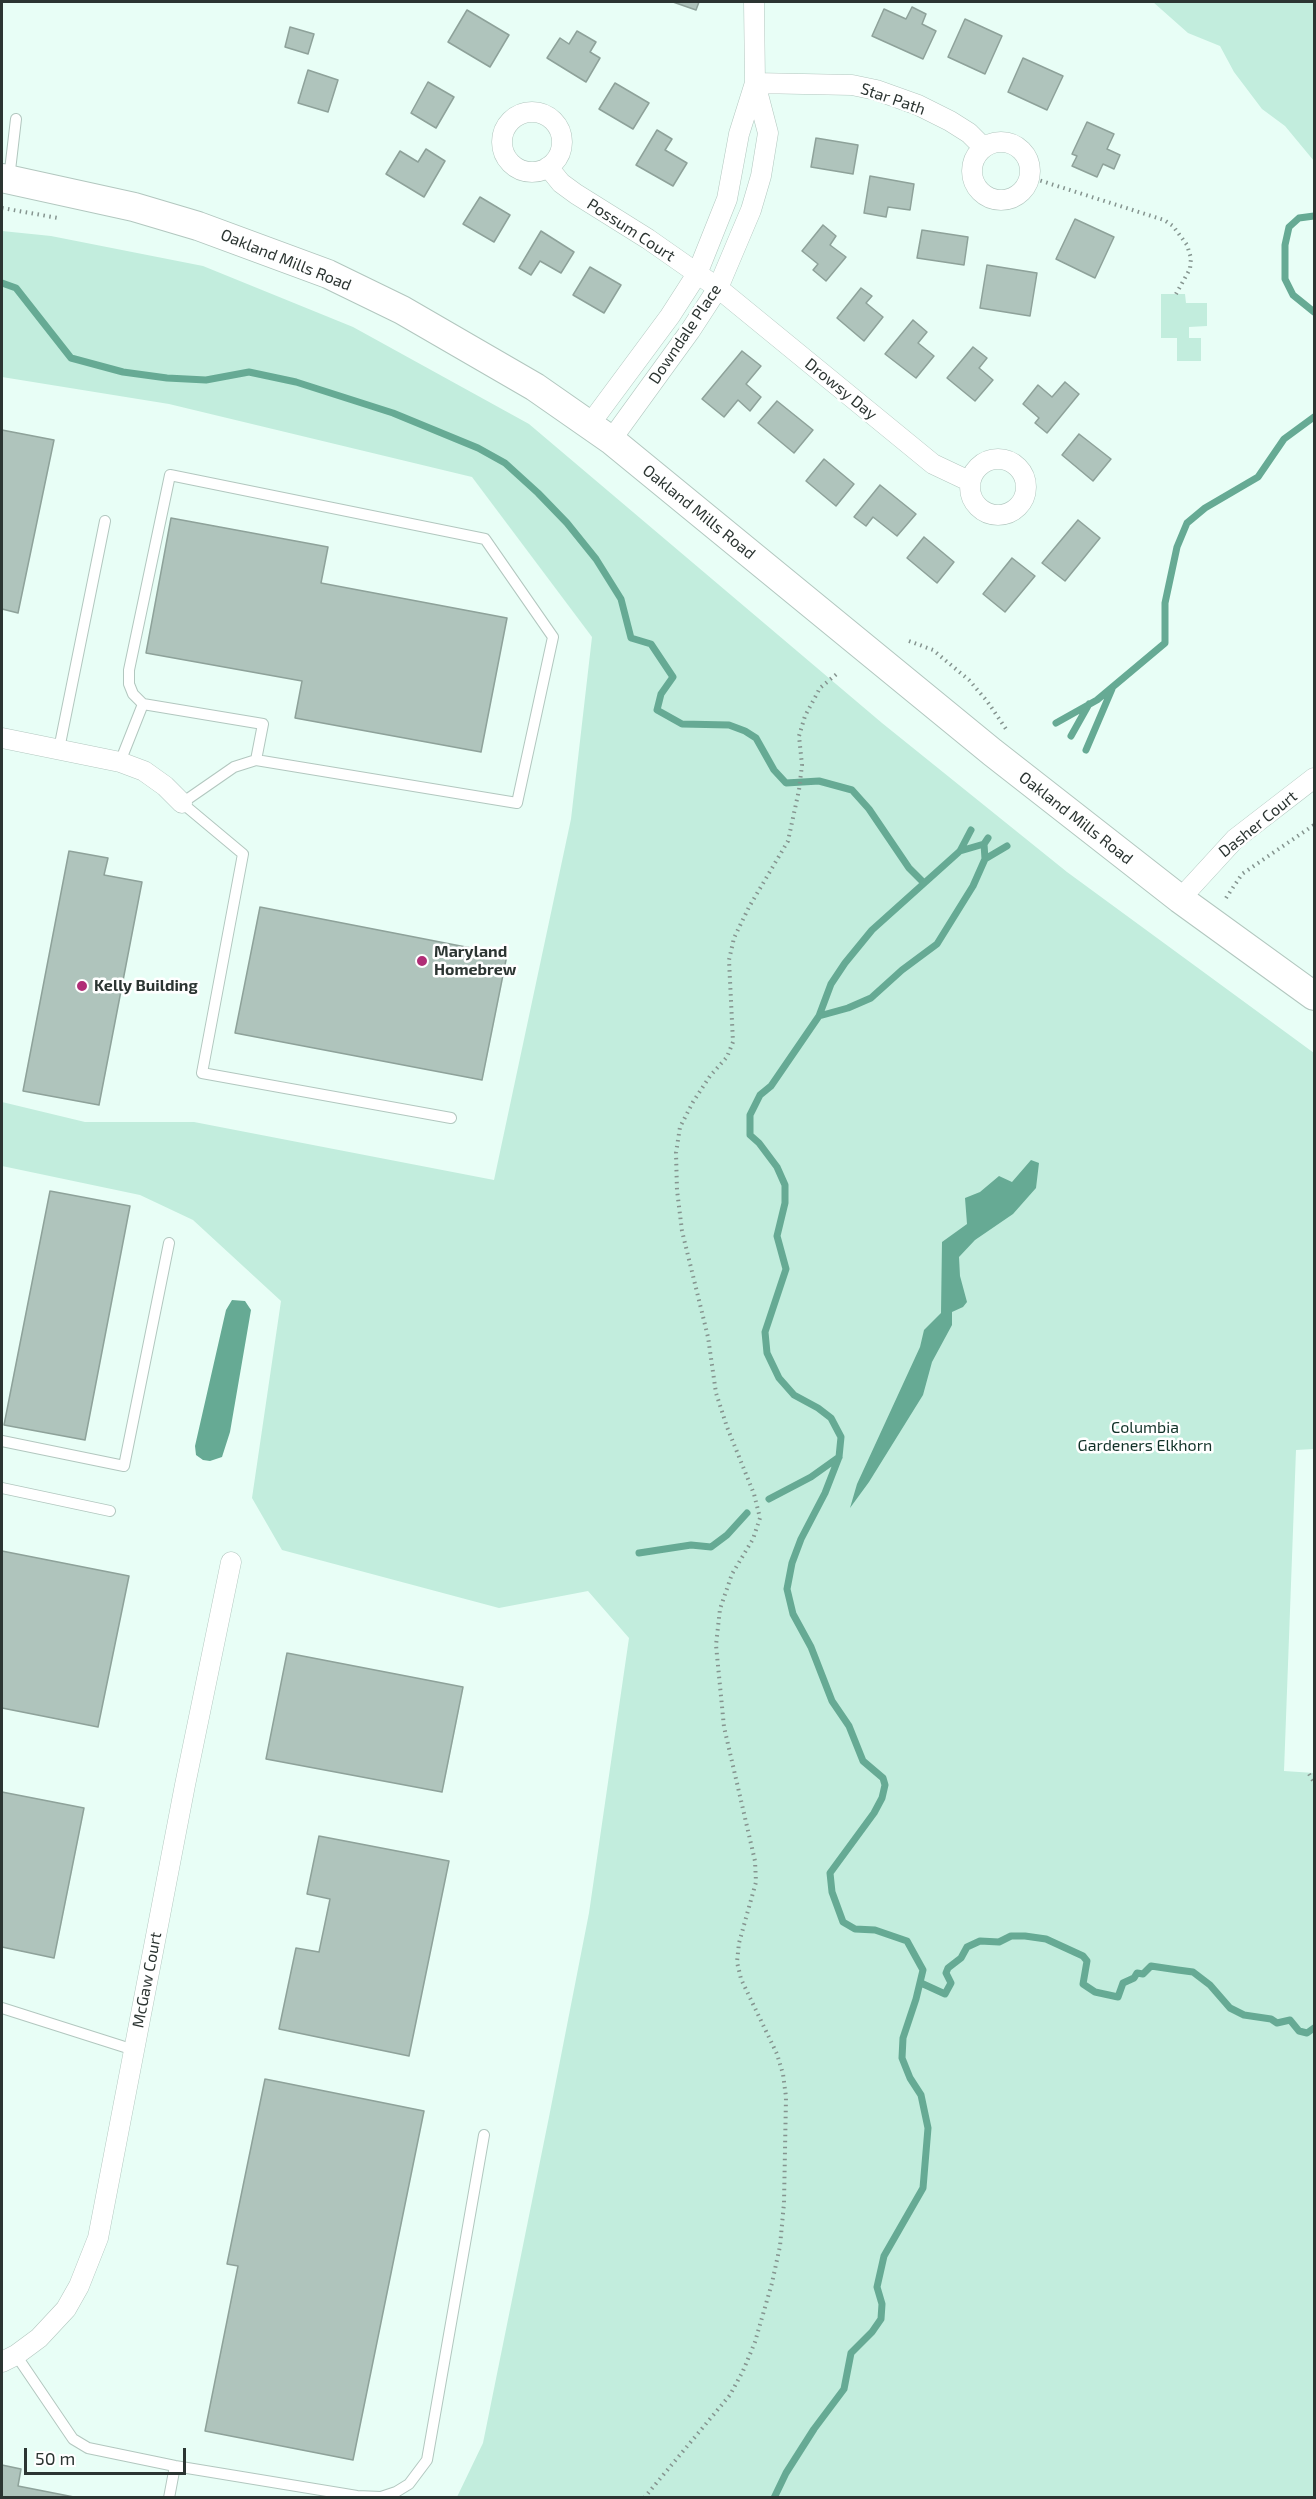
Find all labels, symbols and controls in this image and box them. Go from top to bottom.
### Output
street label: Star Path [858,79,928,119]
street label: Possum Court [583,194,679,266]
street label: Oakland Mills Road [218,225,354,295]
street label: Downdale Place [645,280,725,388]
street label: Drowsy Day [801,354,881,424]
street label: Oakland Mills Road [639,461,759,563]
street label: Oakland Mills Road [1015,768,1137,868]
street label: Dasher Court [1215,787,1301,861]
place label: Maryland Homebrew [434,942,516,980]
marker: Maryland Homebrew [415,954,429,968]
place label: Kelly Building [94,976,198,996]
marker: Kelly Building [75,979,89,993]
park label: Columbia Gardeners Elkhorn [1078,1418,1212,1456]
street label: McGaw Court [128,1930,166,2030]
scale bar [27,2436,189,2474]
text: 50 m [35,2447,75,2469]

